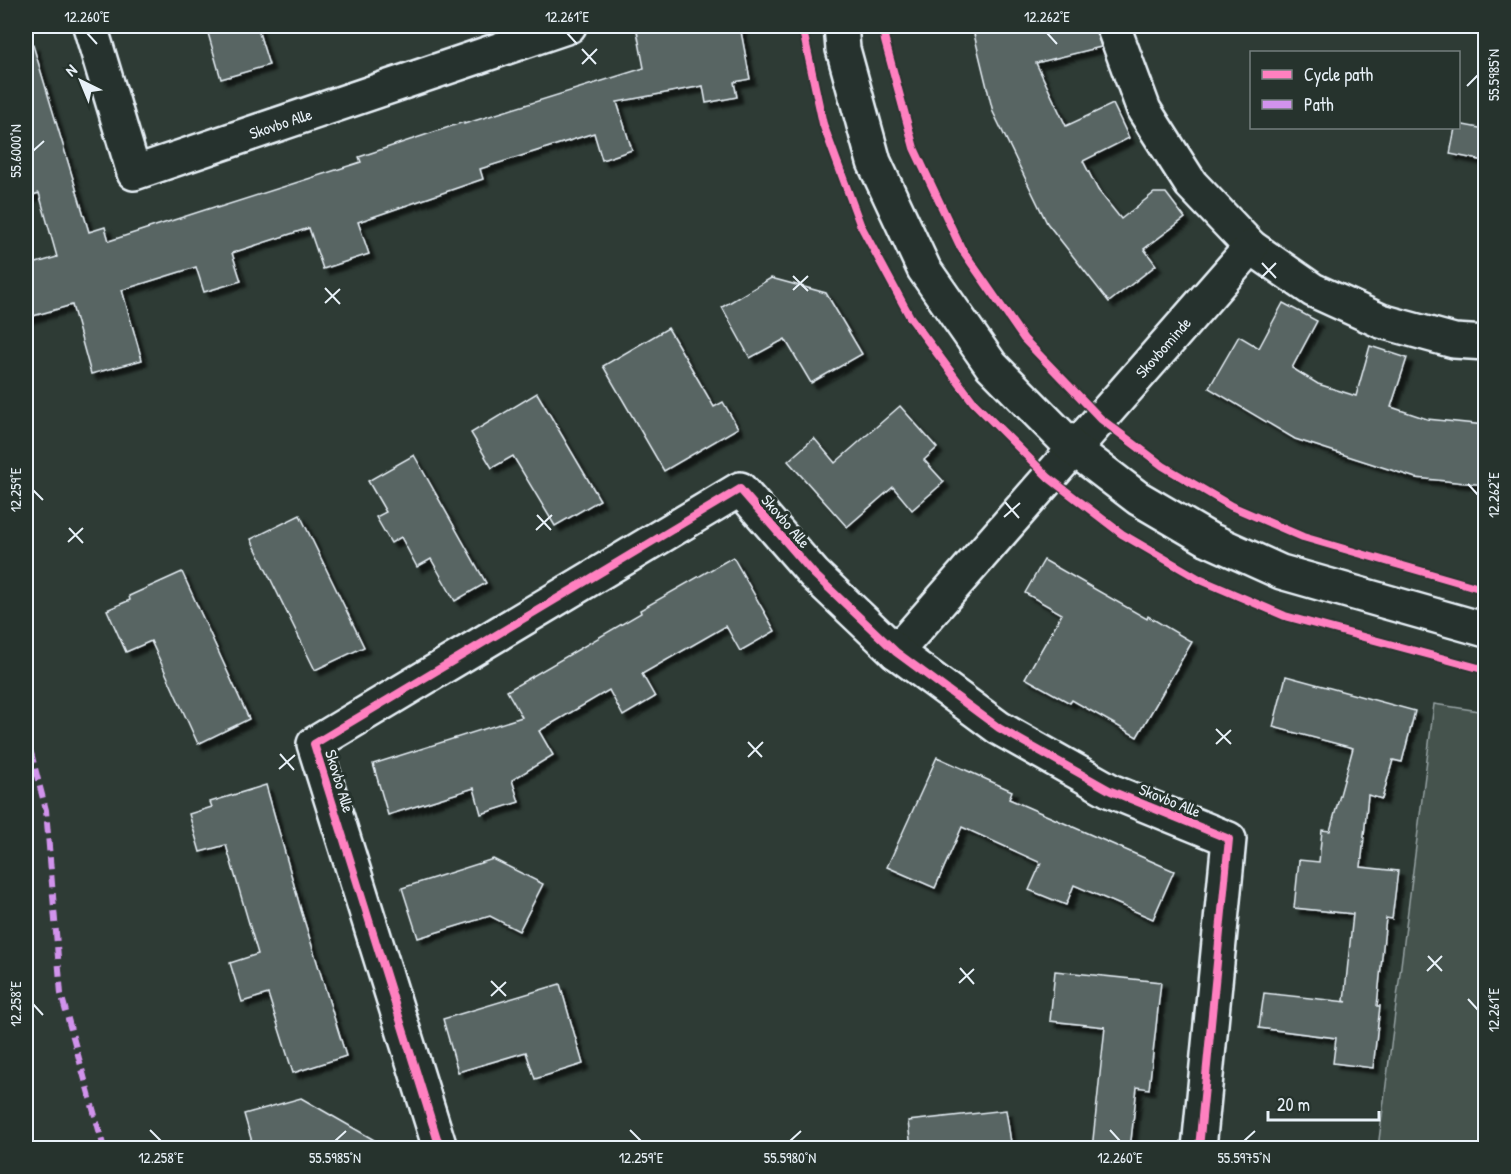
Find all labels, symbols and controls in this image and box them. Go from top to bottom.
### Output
text: 12.260°E [64,6,110,27]
text: 12.261°E [545,6,589,27]
text: 12.262°E [1024,6,1070,27]
text: 55.5985°N [1483,49,1504,101]
north arrow [51,51,111,111]
legend [1250,51,1460,129]
text: N [60,59,82,81]
text: Cycle path [1304,62,1374,87]
text: Path [1304,92,1334,117]
street label: Skovbo Alle [246,103,315,144]
text: 55.6000°N [5,124,26,178]
street label: Skovbominde [1130,312,1196,383]
text: 12.259°E [5,467,26,512]
text: 12.262°E [1483,472,1504,518]
street label: Skovbo Alle [756,489,816,553]
street label: Skovbo Alle [320,747,360,816]
street label: Skovbo Alle [1136,778,1205,823]
text: 12.258°E [5,981,26,1027]
text: 12.261°E [1483,988,1504,1032]
scale bar [1268,1084,1379,1122]
text: 20 m [1277,1092,1310,1117]
text: 12.258°E [138,1147,184,1168]
text: 55.5985°N [309,1147,361,1168]
text: 12.259°E [619,1147,664,1168]
text: 55.5980°N [764,1147,816,1168]
text: 12.260°E [1097,1147,1143,1168]
text: 55.5975°N [1218,1147,1271,1168]

